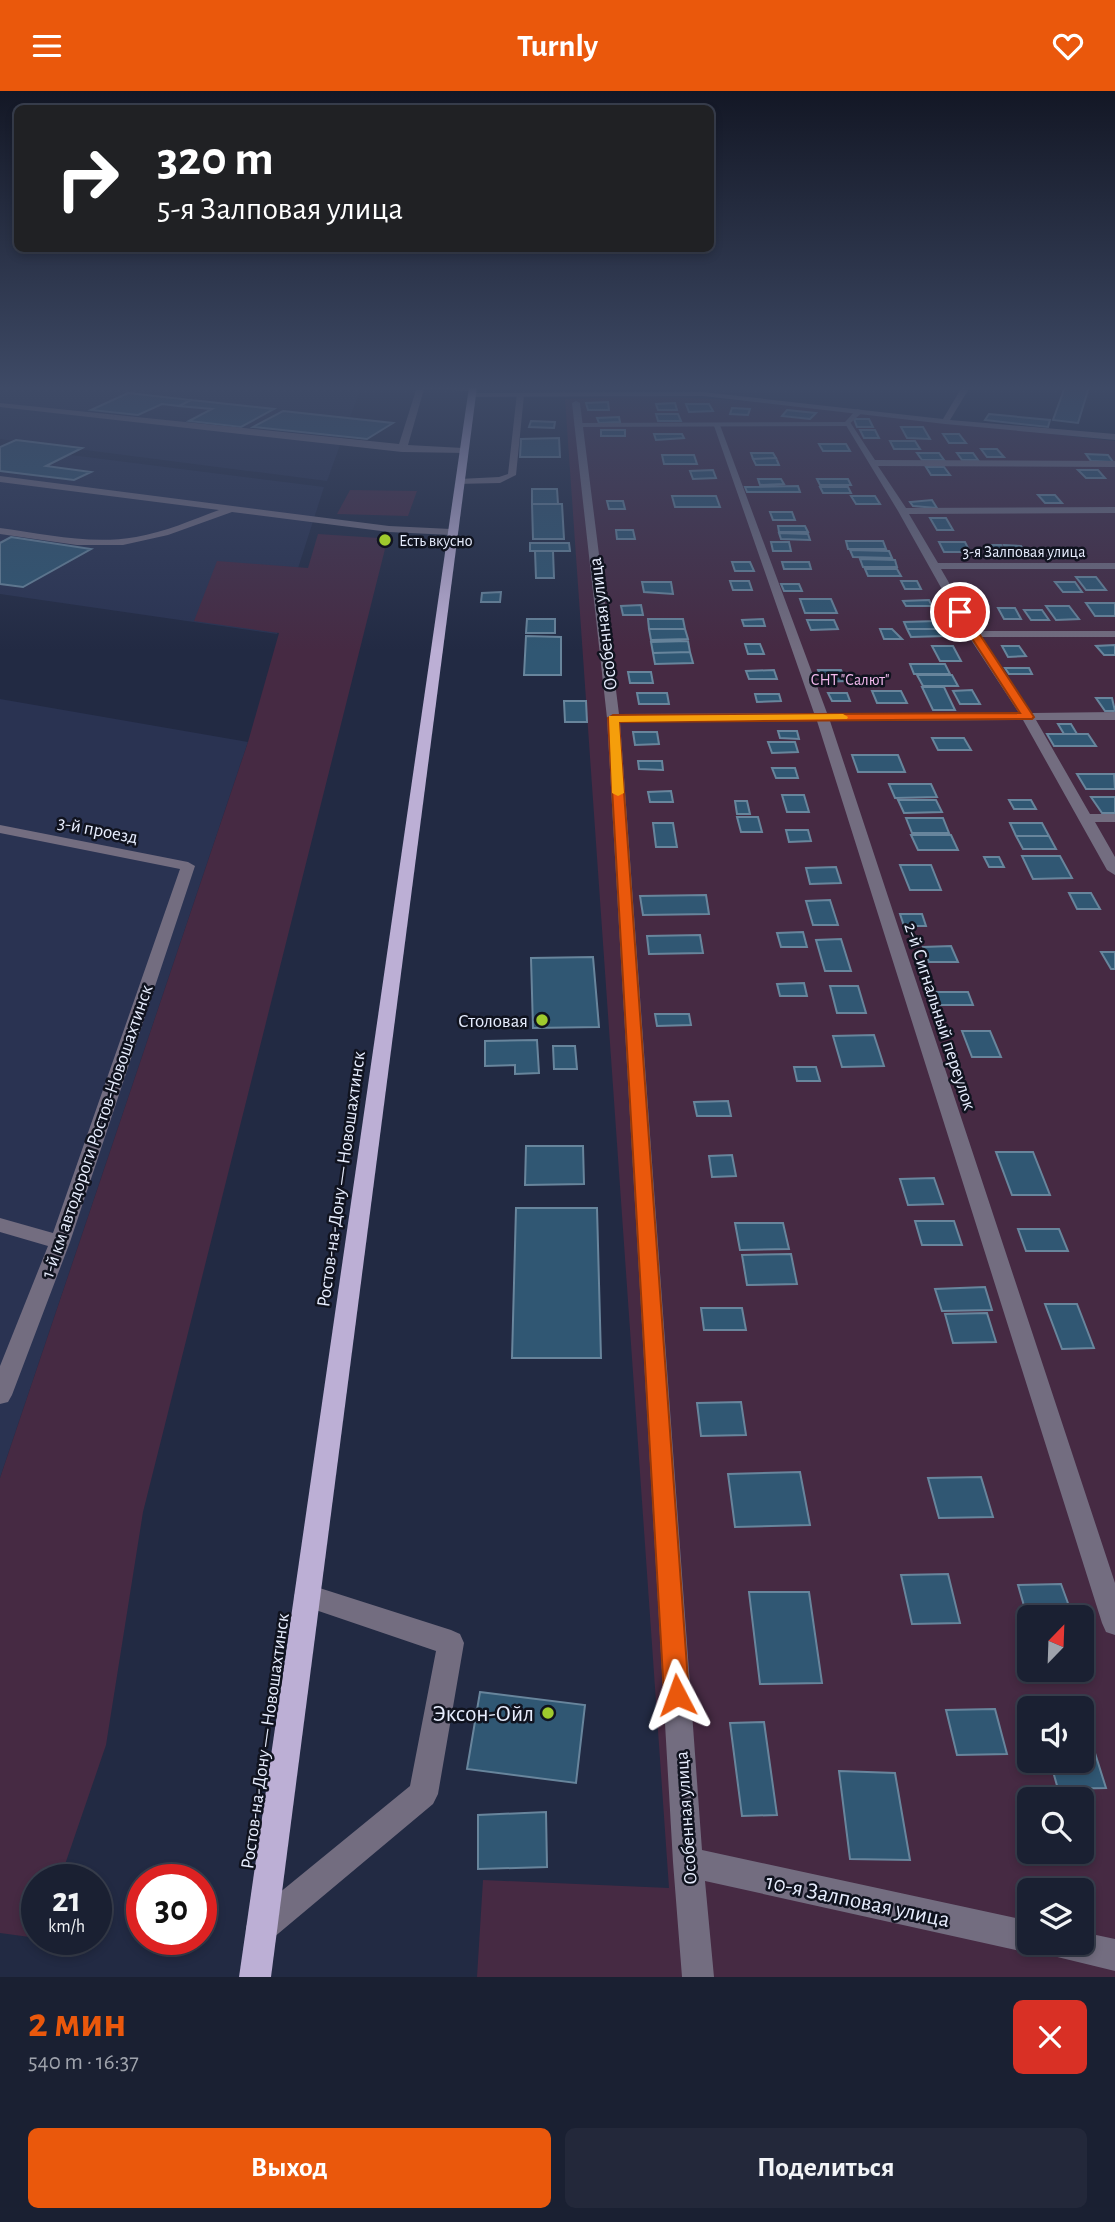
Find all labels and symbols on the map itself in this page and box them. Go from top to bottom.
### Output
marker: Есть вкусно [377,532,393,548]
place label: Есть вкусно [399,533,473,550]
street label: 3-я Залповая улица [963,544,1085,561]
street label: Особенная улица [586,556,621,691]
pin [930,582,990,642]
park label: СНТ "Салют" [810,672,890,688]
street label: 3-й проезд [56,813,140,848]
street label: 2-й Сигнальный переулок [900,920,979,1113]
street label: 1-й км автодороги Ростов-Новошахтинск [38,982,157,1281]
place label: Столовая [458,1012,528,1031]
marker: Столовая [534,1012,550,1028]
street label: Ростов-на-Дону — Новошахтинск [314,1050,369,1308]
north arrow [1017,1605,1094,1682]
street label: Ростов-на-Дону — Новошахтинск [238,1612,293,1870]
position arrow [640,1658,714,1732]
place label: Эксон-Ойл [432,1703,534,1726]
marker: Эксон-Ойл [540,1705,556,1721]
street label: Особенная улица [672,1750,701,1885]
speed limit sign: 30 [126,1864,217,1955]
street label: 10-я Залповая улица [764,1871,952,1932]

